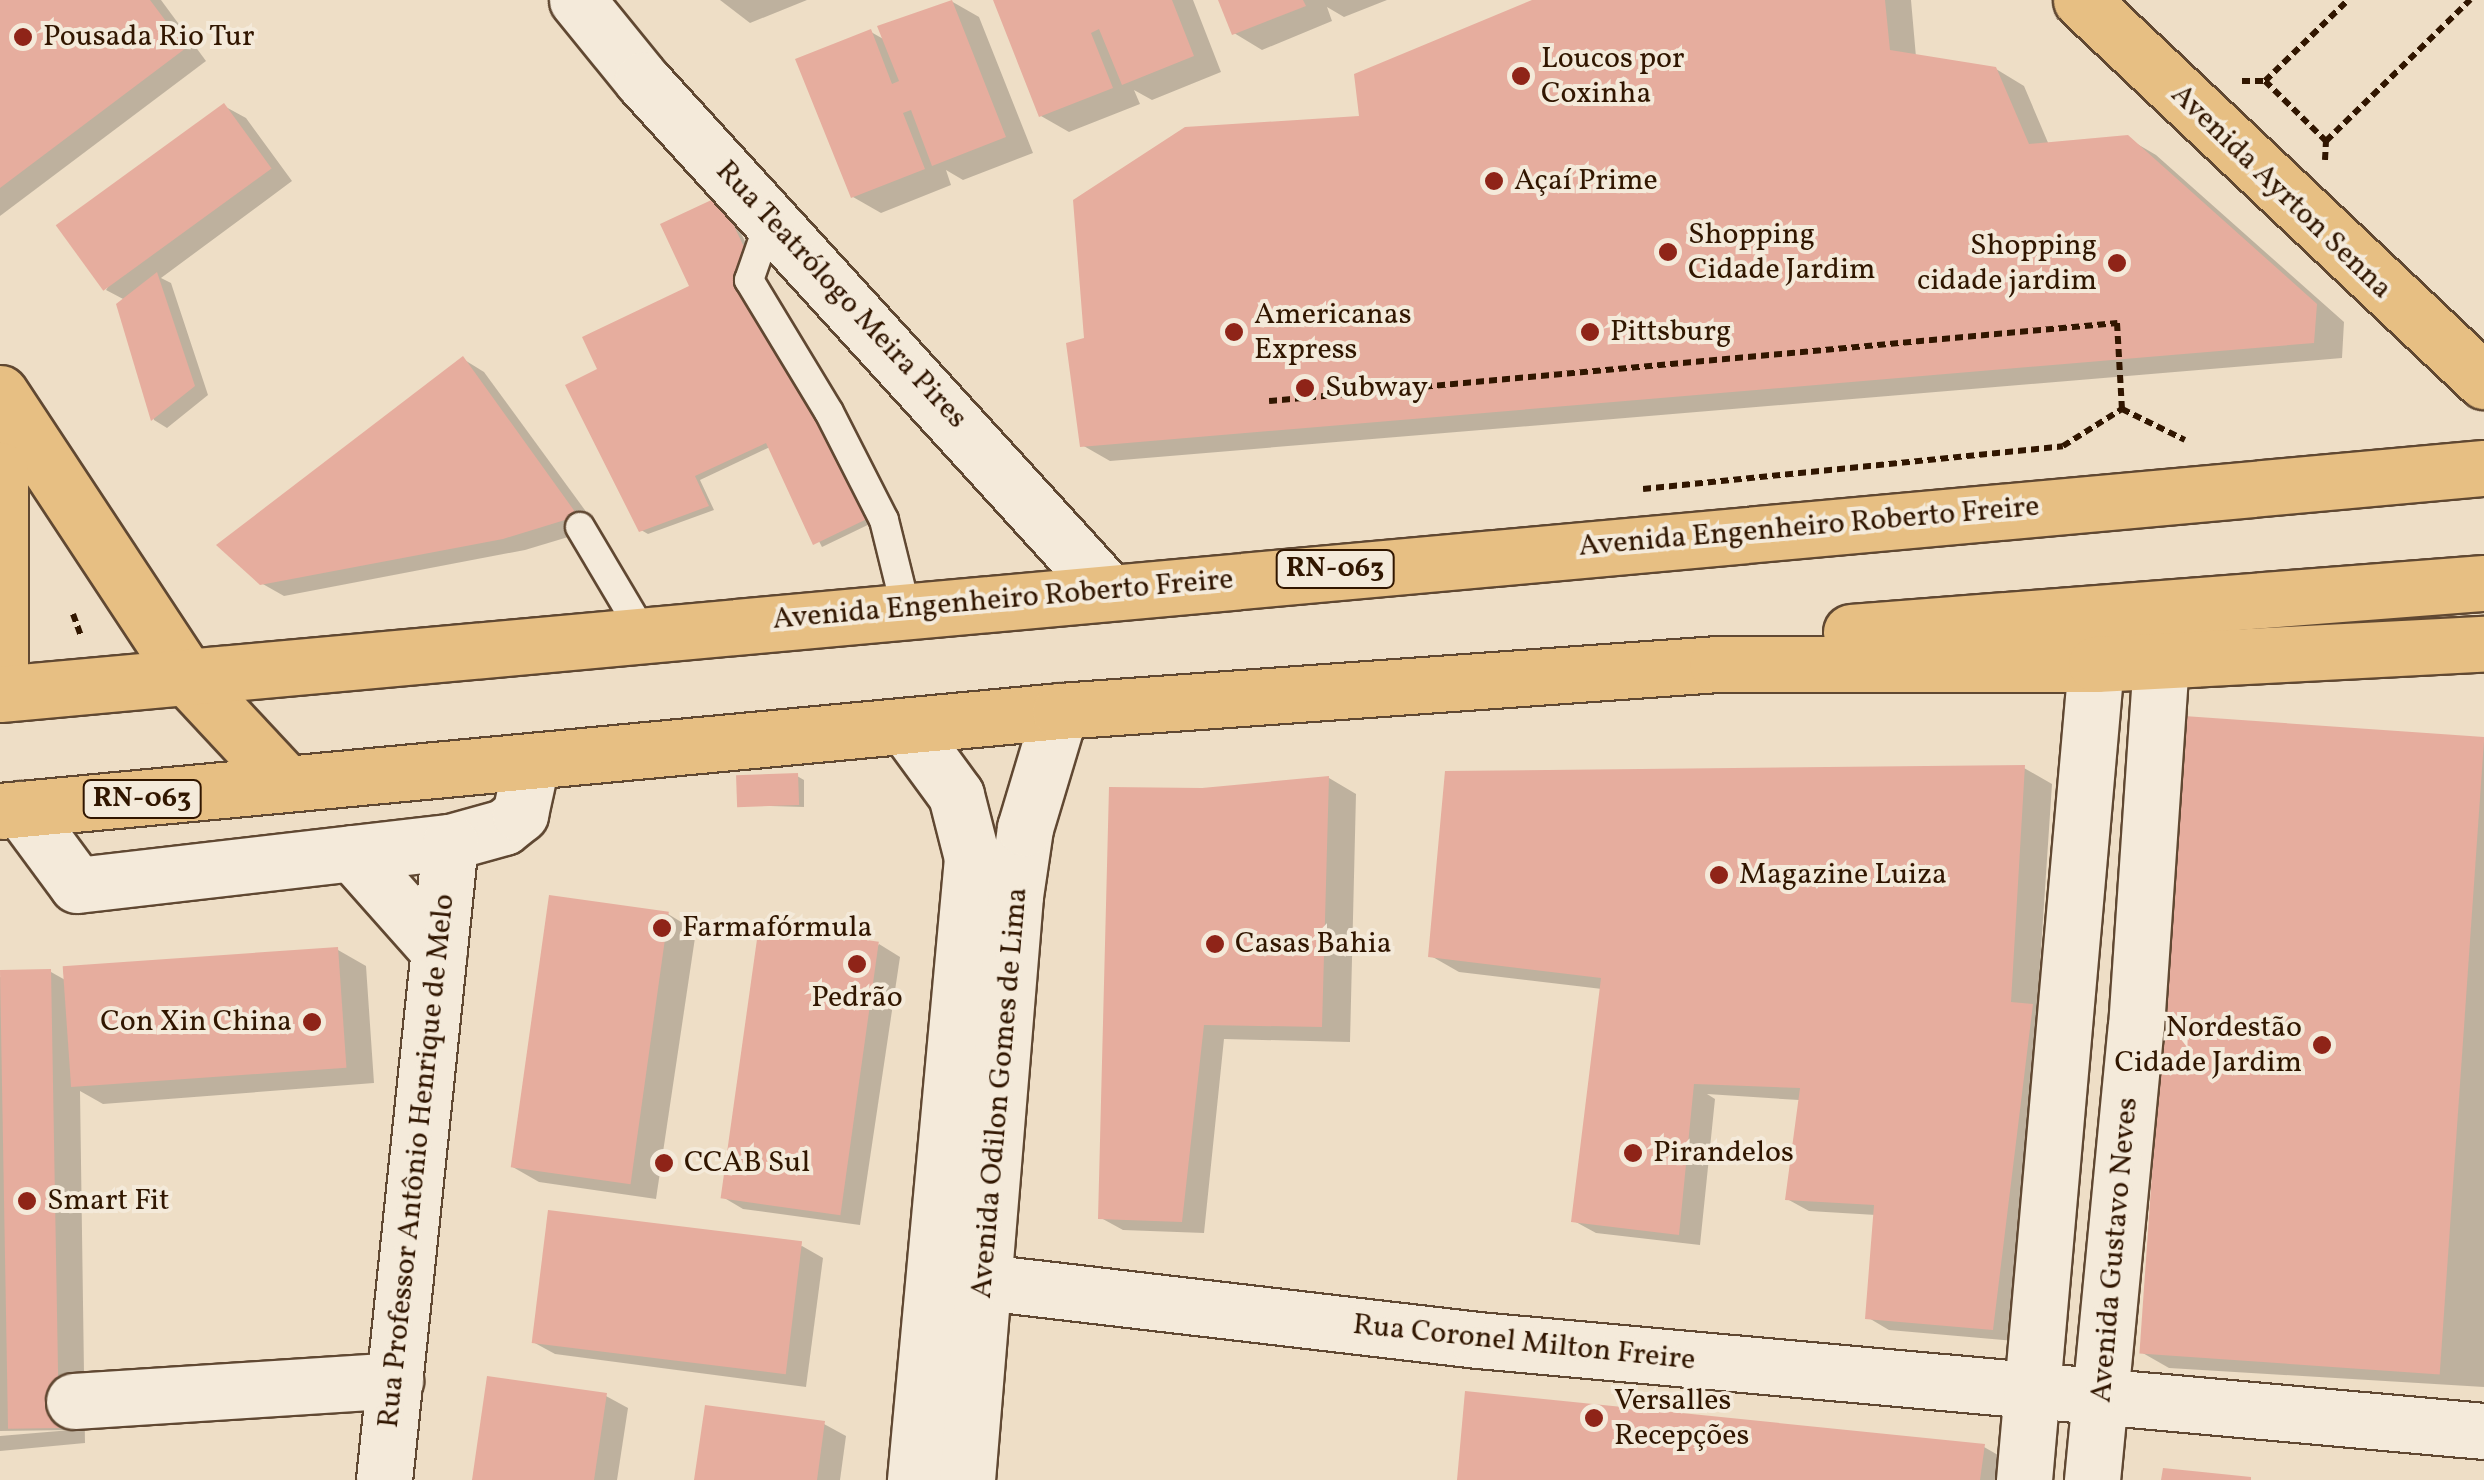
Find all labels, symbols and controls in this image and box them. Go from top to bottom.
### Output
place label: Pousada Rio Tur [43,19,255,55]
marker: Pousada Rio Tur [12,26,34,48]
place label: Loucos por Coxinha [1541,41,1685,112]
marker: Loucos por Coxinha [1510,65,1532,87]
street label: Avenida Ayrton Senna [2163,77,2399,307]
street label: Rua Teatrólogo Meira Pires [707,153,975,437]
place label: Açaí Prime [1514,163,1658,199]
marker: Açaí Prime [1483,170,1505,192]
place label: Shopping Cidade Jardim [1688,217,1875,288]
place label: Shopping cidade jardim [1917,228,2097,298]
marker: Shopping Cidade Jardim [1657,241,1679,263]
marker: Shopping cidade jardim [2106,252,2128,274]
place label: Americanas Express [1254,297,1412,368]
place label: Pittsburg [1610,314,1731,350]
marker: Americanas Express [1223,321,1245,343]
marker: Pittsburg [1579,321,1601,343]
place label: Subway [1325,370,1428,406]
marker: Subway [1294,377,1316,399]
street label: Avenida Engenheiro Roberto Freire [1577,489,2041,565]
road number: RN-063 [1275,546,1395,592]
street label: Avenida Engenheiro Roberto Freire [771,562,1235,638]
road number: RN-063 [82,776,202,822]
place label: Magazine Luiza [1739,857,1947,893]
marker: Magazine Luiza [1708,864,1730,886]
street label: Avenida Odilon Gomes de Lima [964,886,1036,1300]
street label: Rua Professor Antônio Henrique de Melo [371,892,463,1430]
place label: Farmafórmula [682,910,872,946]
marker: Farmafórmula [651,917,673,939]
place label: Casas Bahia [1235,926,1392,962]
marker: Casas Bahia [1204,933,1226,955]
marker: Pedrão [846,953,868,975]
place label: Pedrão [811,980,903,1016]
place label: Con Xin China [100,1004,292,1040]
place label: Nordestão Cidade Jardim [2115,1010,2302,1080]
marker: Con Xin China [301,1011,323,1033]
marker: Nordestão Cidade Jardim [2311,1034,2333,1056]
street label: Avenida Gustavo Neves [2084,1096,2146,1404]
place label: Pirandelos [1653,1135,1794,1171]
marker: Pirandelos [1622,1142,1644,1164]
place label: CCAB Sul [684,1145,810,1181]
marker: CCAB Sul [653,1152,675,1174]
place label: Smart Fit [47,1183,170,1219]
marker: Smart Fit [16,1190,38,1212]
street label: Rua Coronel Milton Freire [1351,1307,1697,1379]
place label: Versalles Recepções [1614,1383,1749,1454]
marker: Versalles Recepções [1583,1407,1605,1429]

